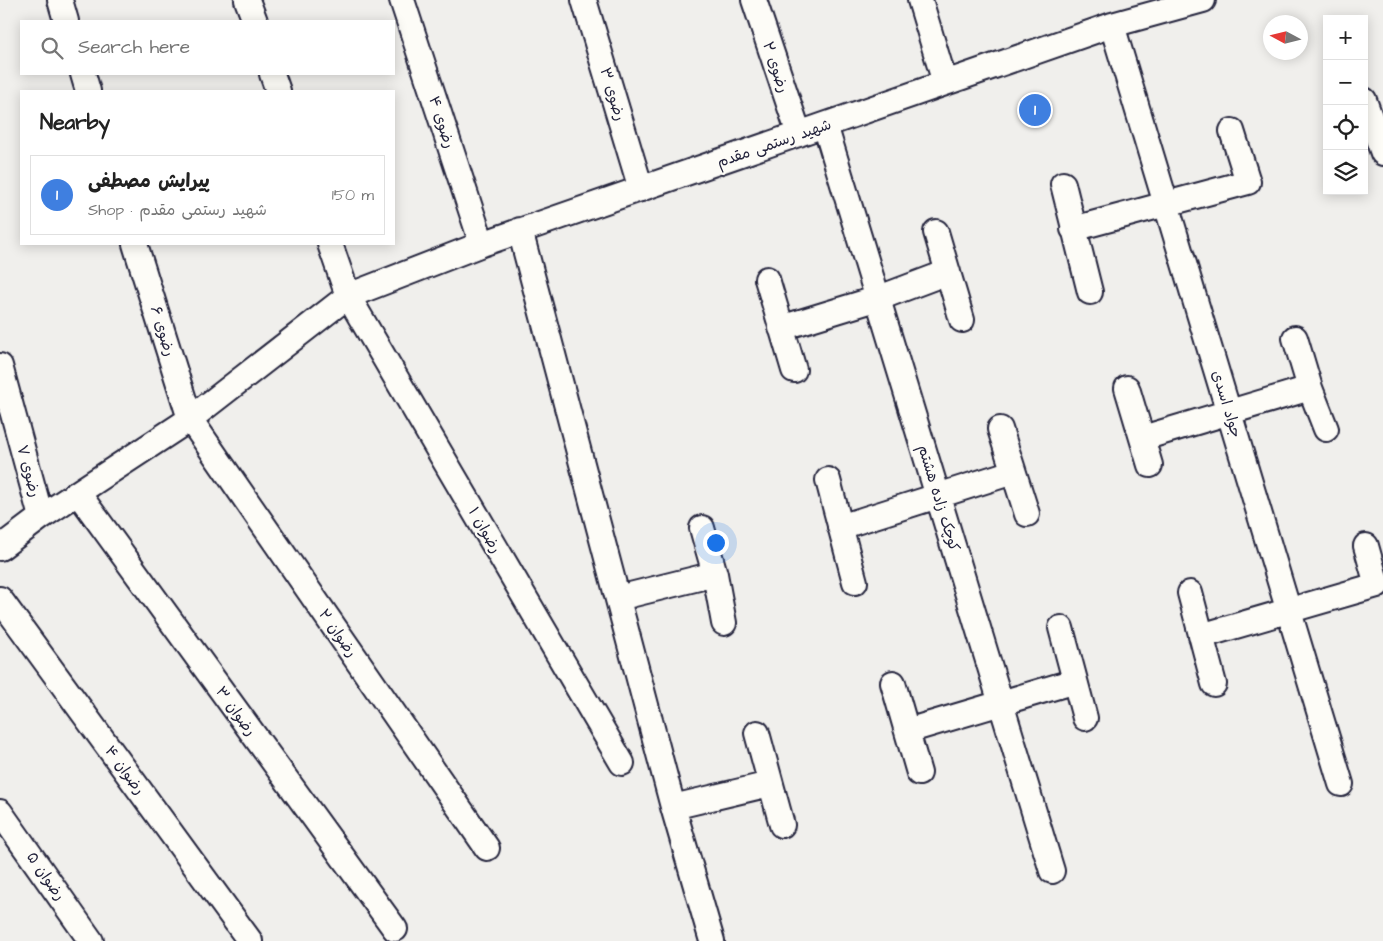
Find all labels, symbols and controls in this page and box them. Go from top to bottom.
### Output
north arrow [1263,15,1308,60]
map controls [1323,15,1368,195]
button: + [1323,15,1368,60]
search box [20,20,395,75]
icon: search [38,34,66,62]
text: Search here [78,34,190,61]
street label: رضوی ۲ [757,39,794,96]
button: − [1323,60,1368,105]
street label: رضوی ۳ [594,65,631,124]
pin: 1 [1019,91,1051,129]
street label: رضوی ۴ [423,93,460,151]
button: locate [1323,105,1368,150]
text: Nearby [40,108,110,137]
street label: شهید رستمی مقدم [714,114,834,173]
button: layers [1323,150,1368,195]
text: پیرایش مصطفی [88,168,210,195]
text: 1 [56,184,58,206]
text: 150 m [332,184,374,206]
text: Shop · شهید رستمی مقدم [88,199,267,221]
street label: رضوی ۶ [145,303,180,359]
street label: جواد اسدی [1206,368,1247,440]
street label: کوچک زاده هشتم [911,442,965,554]
street label: رضوی ۷ [11,443,46,500]
street label: رضوان ۱ [463,503,506,557]
your location [703,530,729,556]
street label: رضوان ۲ [313,605,362,662]
street label: رضوان ۳ [210,682,261,740]
street label: رضوان ۴ [100,742,150,799]
street label: رضوان ۵ [21,848,70,905]

